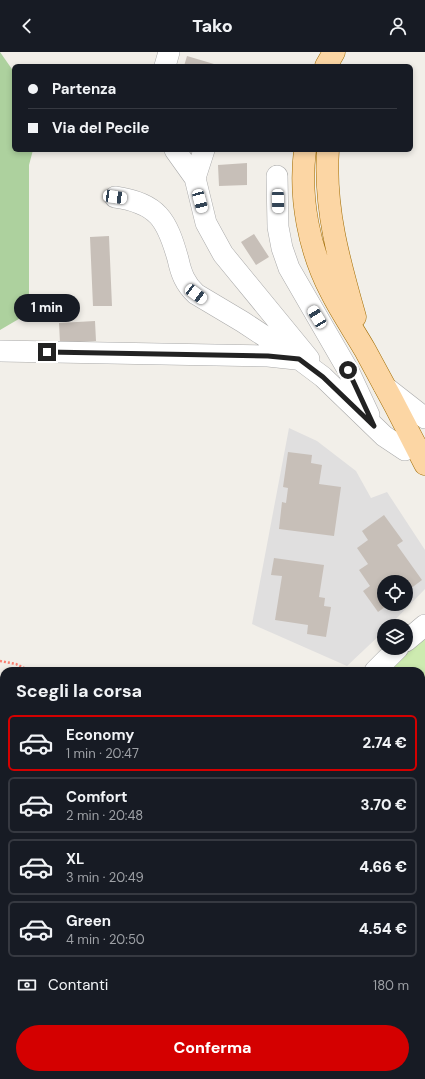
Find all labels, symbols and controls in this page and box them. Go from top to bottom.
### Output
text: Tako [192,14,233,38]
icon: back [16,15,38,37]
icon: person [387,15,409,37]
text: Partenza [52,79,116,99]
text: Via del Pecile [52,118,150,138]
car [191,188,209,214]
car [102,189,128,205]
car [272,189,284,213]
car [183,282,209,306]
callout: 1 min [14,294,80,322]
text: 1 min [31,299,63,316]
car [306,304,328,330]
route end [38,343,56,361]
route start [339,361,357,379]
map controls [377,575,413,655]
button: locate [377,575,413,611]
button: layers [377,619,413,655]
text: Scegli la corsa [16,679,142,703]
icon: car [18,725,54,761]
text: Economy [66,725,134,745]
text: 2.74 € [362,733,407,753]
text: 1 min · 20:47 [66,745,139,762]
icon: car [18,787,54,823]
text: Comfort [66,787,127,807]
text: 3.70 € [361,795,407,815]
text: 2 min · 20:48 [66,807,143,824]
icon: car [18,849,54,885]
text: XL [66,849,84,869]
text: 4.66 € [359,857,407,877]
text: 3 min · 20:49 [66,869,144,886]
icon: car [18,911,54,947]
text: Green [66,911,111,931]
text: 4.54 € [359,919,407,939]
text: 4 min · 20:50 [66,931,145,948]
icon: cash [16,974,38,996]
text: Contanti [48,975,108,995]
text: 180 m [373,977,409,994]
button: Conferma [16,1025,409,1071]

